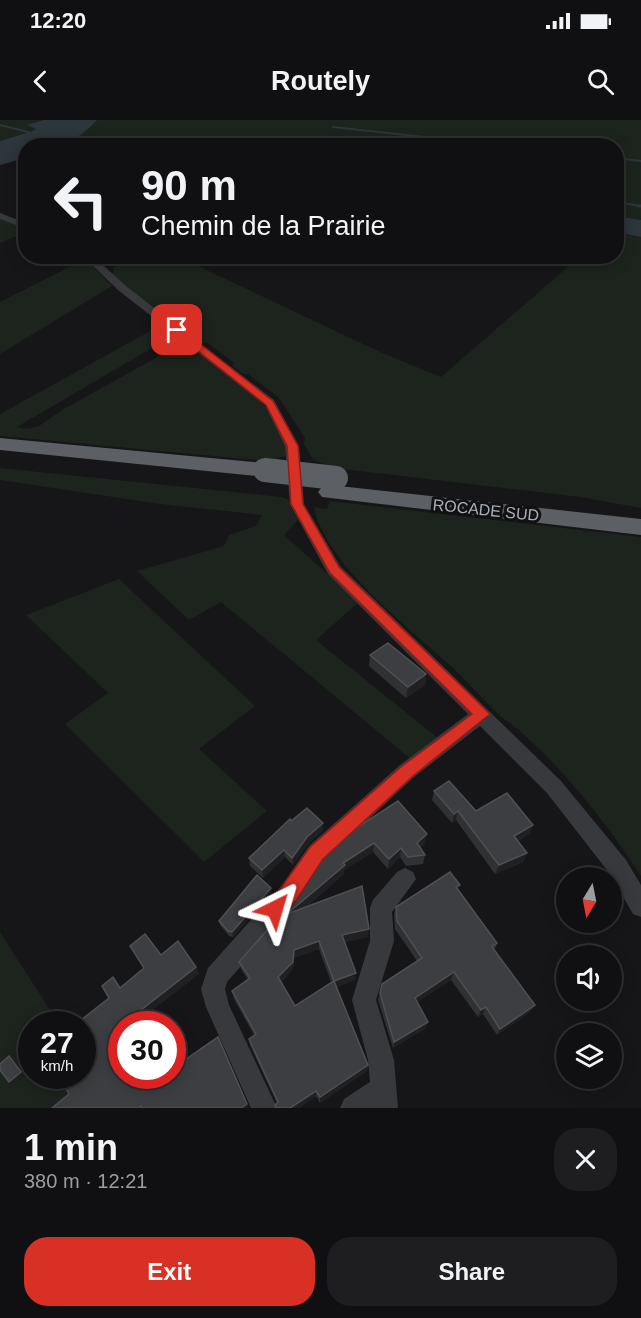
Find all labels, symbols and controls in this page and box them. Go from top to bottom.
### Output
text: 12:20 [30,8,86,33]
icon: back [24,65,57,98]
icon: search [584,65,617,98]
text: Routely [271,66,370,96]
icon: left [42,162,120,240]
text: 90 m [141,162,237,209]
text: Chemin de la Prairie [141,211,386,241]
pin [151,304,202,355]
icon: arrive [160,313,193,346]
street label: ROCADE SUD [432,496,540,524]
north arrow [556,867,622,933]
map controls [556,867,622,1089]
position arrow [243,877,307,941]
button: sound [556,945,622,1011]
speed limit sign: 30 [108,1011,186,1089]
button: layers [556,1023,622,1089]
text: 27 [40,1026,74,1059]
text: km/h [41,1057,73,1074]
text: 1 min [24,1127,118,1168]
button: close [554,1128,617,1191]
text: 380 m · 12:21 [24,1170,147,1192]
button: Exit [24,1237,315,1306]
button: Share [327,1237,617,1306]

